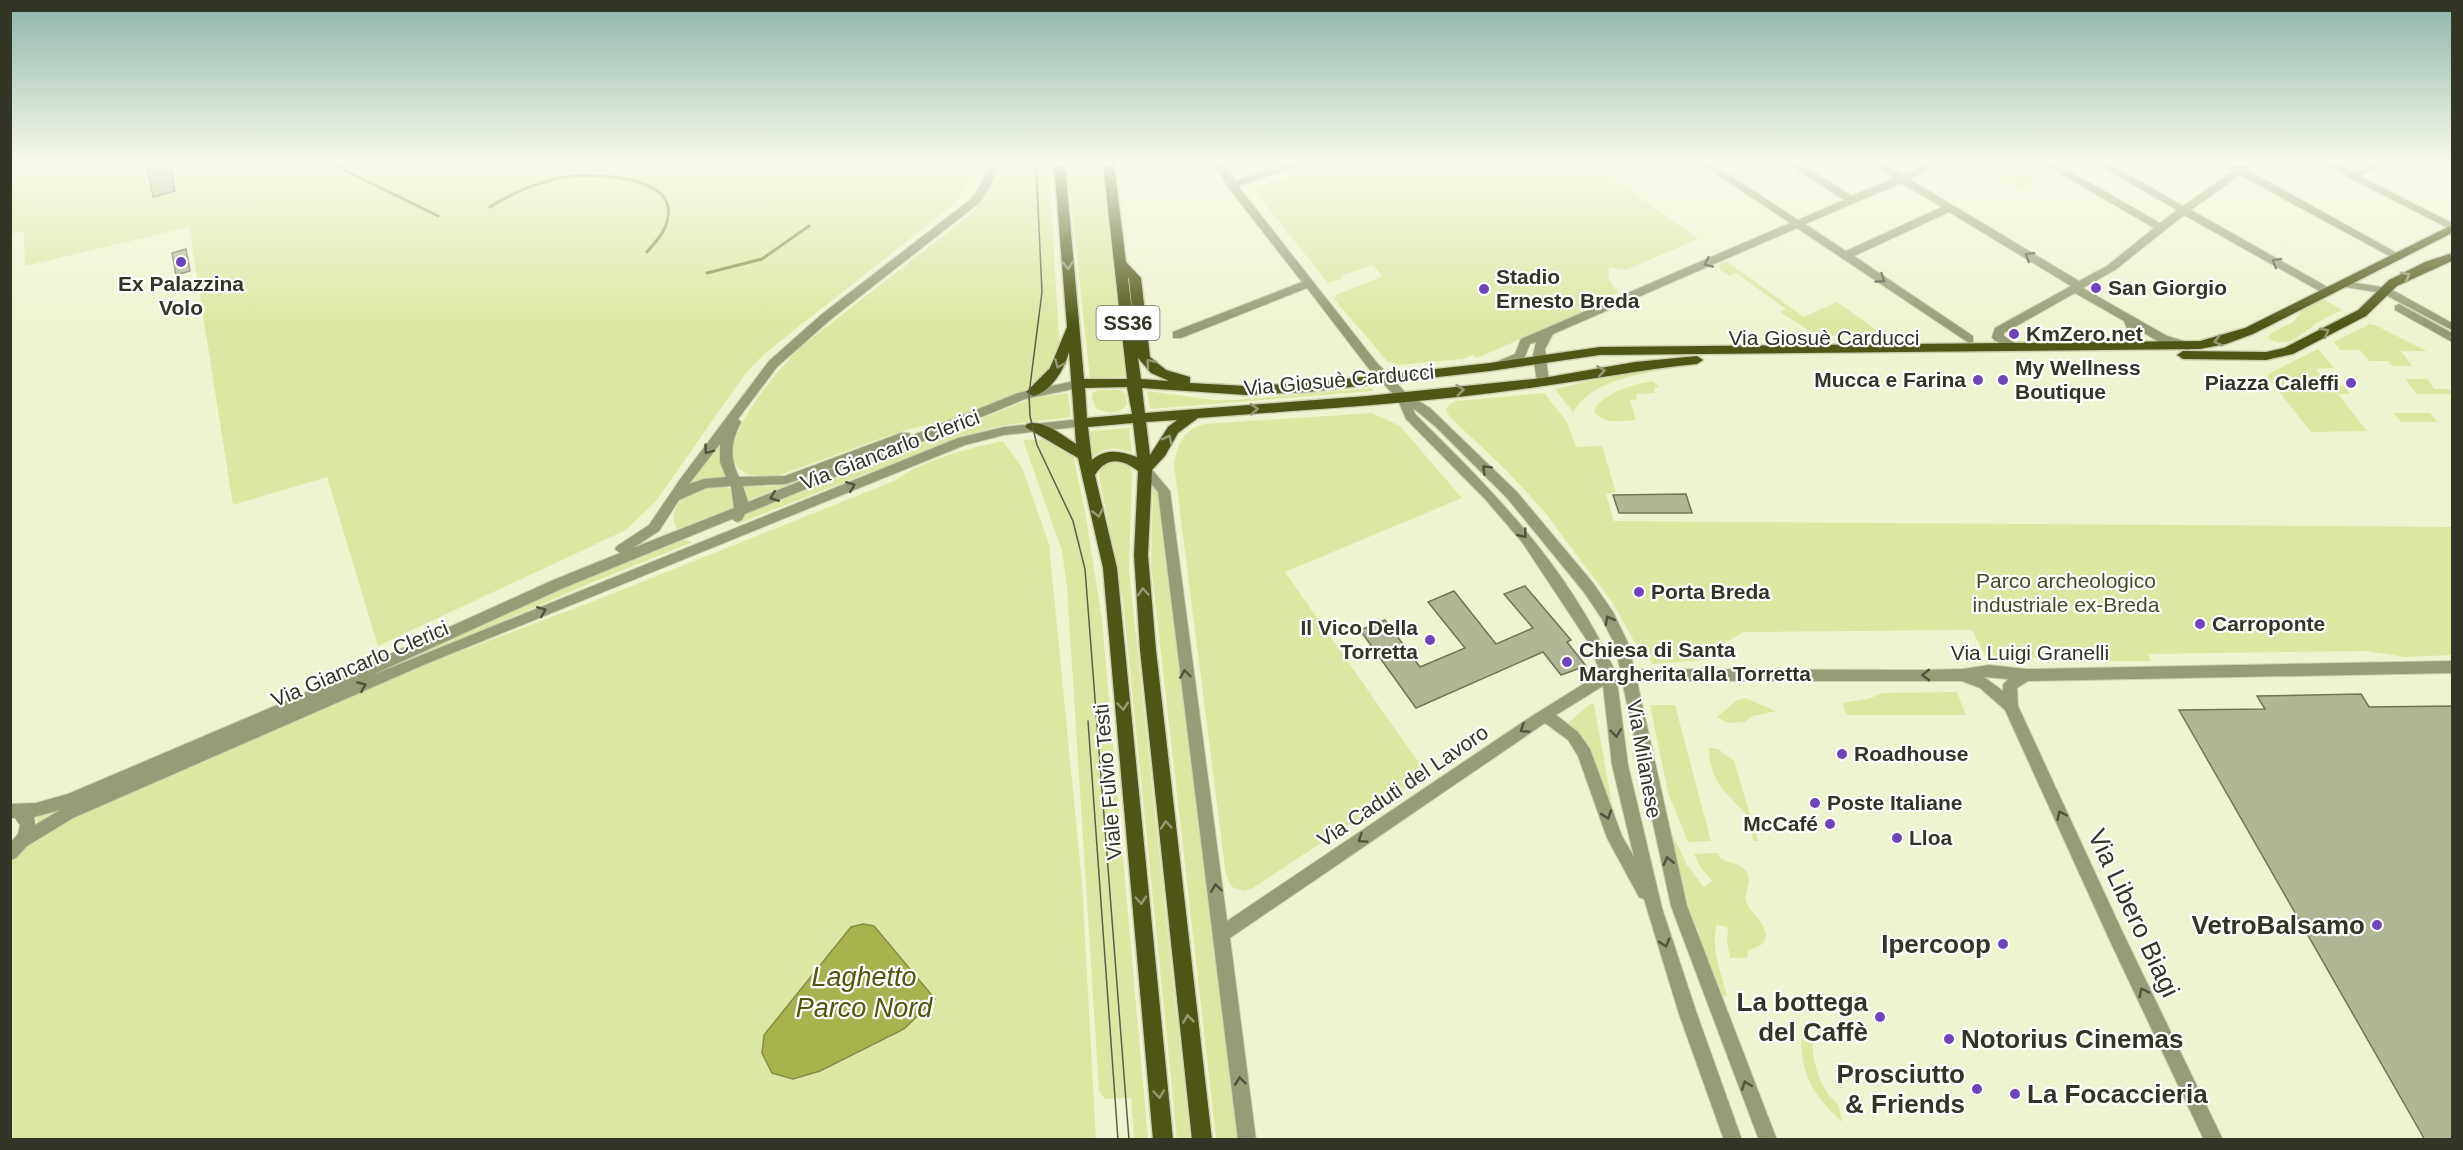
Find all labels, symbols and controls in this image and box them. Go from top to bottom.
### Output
one-way arrow [2025,251,2035,263]
marker: Ex Palazzina Volo [174,255,188,269]
one-way arrow [1703,255,1714,267]
one-way arrow [2272,257,2282,269]
one-way arrow [1061,260,1074,269]
place label: Stadio Ernesto Breda [1496,265,1640,312]
one-way arrow [1875,271,1885,283]
place label: Ex Palazzina Volo [118,272,244,319]
one-way arrow [2400,272,2411,283]
place label: San Giorgio [2108,276,2227,299]
marker: San Giorgio [2089,281,2103,295]
marker: Stadio Ernesto Breda [1477,282,1491,296]
road number: SS36 [1096,306,1160,340]
place label: KmZero.net [2026,322,2143,345]
street label: Via Giosuè Carducci [1728,326,1920,349]
marker: KmZero.net [2007,327,2021,341]
one-way arrow [2319,328,2329,339]
one-way arrow [2214,334,2224,347]
place label: My Wellness Boutique [2015,356,2141,403]
one-way arrow [1054,358,1066,369]
one-way arrow [1147,359,1158,370]
street label: Via Giosuè Carducci [1243,360,1435,399]
one-way arrow [1596,365,1606,378]
place label: Mucca e Farina [1814,368,1966,391]
place label: Piazza Caleffi [2205,371,2339,394]
marker: Mucca e Farina [1971,373,1985,387]
marker: My Wellness Boutique [1996,373,2010,387]
marker: Piazza Caleffi [2344,376,2358,390]
one-way arrow [1456,384,1465,397]
one-way arrow [1249,403,1258,416]
street label: Via Giancarlo Clerici [797,405,983,494]
one-way arrow [1161,434,1172,445]
one-way arrow [704,443,715,454]
one-way arrow [1483,465,1493,476]
one-way arrow [845,481,856,493]
one-way arrow [769,490,780,502]
one-way arrow [1090,508,1103,518]
one-way arrow [1515,528,1526,539]
park label: Parco archeologico industriale ex-Breda [1973,569,2160,616]
place label: Porta Breda [1651,580,1770,603]
marker: Porta Breda [1632,585,1646,599]
one-way arrow [1137,587,1150,596]
one-way arrow [536,605,547,618]
place label: Carroponte [2212,612,2325,635]
one-way arrow [1605,615,1616,626]
street label: Via Giancarlo Clerici [268,616,452,711]
place label: Il Vico Della Torretta [1301,616,1418,663]
marker: Carroponte [2193,617,2207,631]
marker: Il Vico Della Torretta [1423,633,1437,647]
place label: Chiesa di Santa Margherita alla Torretta [1579,638,1811,685]
street label: Via Luigi Granelli [1951,641,2109,664]
marker: Chiesa di Santa Margherita alla Torretta [1560,655,1574,669]
one-way arrow [1921,669,1930,682]
one-way arrow [1180,670,1192,679]
one-way arrow [356,681,367,693]
street label: Via Milanese [1623,698,1666,820]
one-way arrow [1116,702,1129,711]
street label: Viale Fulvio Testi [1089,703,1126,861]
street label: Via Caduti del Lavoro [1313,720,1492,851]
one-way arrow [1519,722,1530,733]
one-way arrow [1609,729,1622,738]
place label: Roadhouse [1854,742,1968,765]
marker: Roadhouse [1835,747,1849,761]
place label: Poste Italiane [1827,791,1962,814]
marker: Poste Italiane [1808,796,1822,810]
one-way arrow [1600,809,1613,820]
one-way arrow [2056,811,2068,822]
place label: McCafé [1743,812,1818,835]
marker: McCafé [1823,817,1837,831]
one-way arrow [1160,820,1173,830]
street label: Via Libero Biagi [2082,824,2186,1002]
place label: Lloa [1909,826,1952,849]
one-way arrow [1358,831,1369,842]
marker: Lloa [1890,831,1904,845]
one-way arrow [1662,856,1675,866]
one-way arrow [1210,883,1222,893]
one-way arrow [1134,896,1147,905]
place label: VetroBalsamo [2192,910,2365,940]
marker: VetroBalsamo [2370,918,2384,932]
place label: Ipercoop [1881,929,1991,959]
one-way arrow [1658,937,1671,948]
marker: Ipercoop [1996,937,2010,951]
water label: Laghetto Parco Nord [796,962,933,1023]
place label: La bottega del Caffè [1737,987,1869,1047]
one-way arrow [2139,988,2151,999]
marker: La bottega del Caffè [1873,1010,1887,1024]
one-way arrow [1182,1014,1194,1023]
place label: Notorius Cinemas [1961,1024,2184,1054]
marker: Notorius Cinemas [1942,1032,1956,1046]
place label: Prosciutto & Friends [1836,1059,1965,1119]
one-way arrow [1235,1077,1247,1086]
place label: La Focaccieria [2027,1079,2208,1109]
one-way arrow [1741,1080,1754,1091]
marker: Prosciutto & Friends [1970,1082,1984,1096]
marker: La Focaccieria [2008,1087,2022,1101]
one-way arrow [1152,1090,1165,1099]

